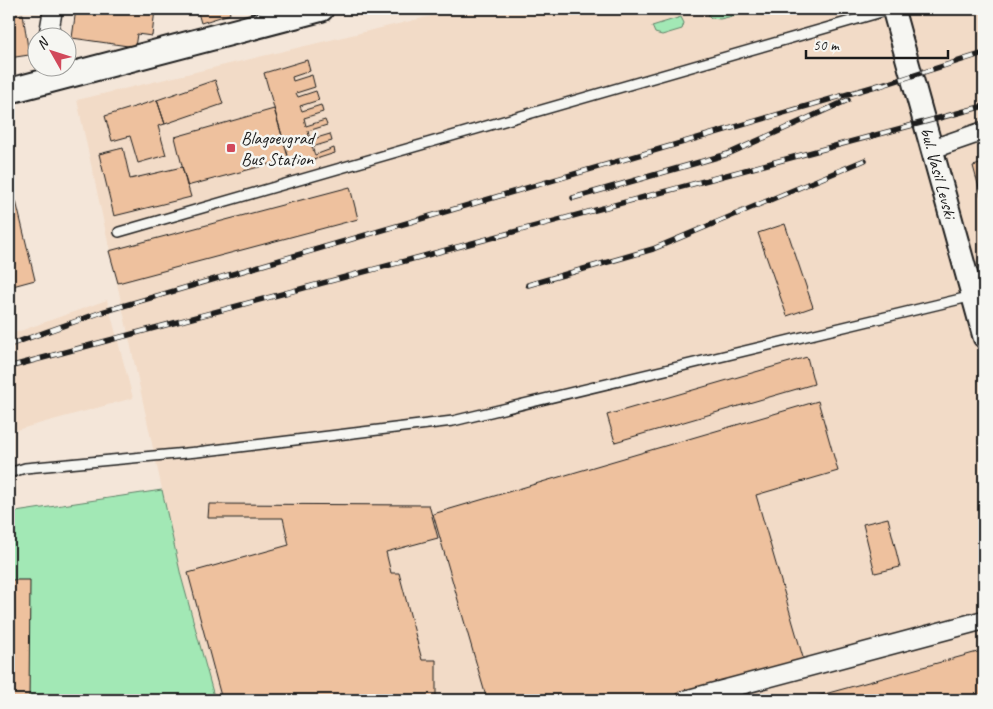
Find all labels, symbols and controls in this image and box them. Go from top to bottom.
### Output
north arrow [28,28,78,78]
scale bar [806,28,948,60]
text: N [33,34,53,53]
text: 50 m [813,36,840,55]
street label: bul. Vasil Levski [915,125,962,223]
place label: Blagoevgrad Bus Station [241,127,317,170]
marker: Blagoevgrad Bus Station [225,142,237,154]

